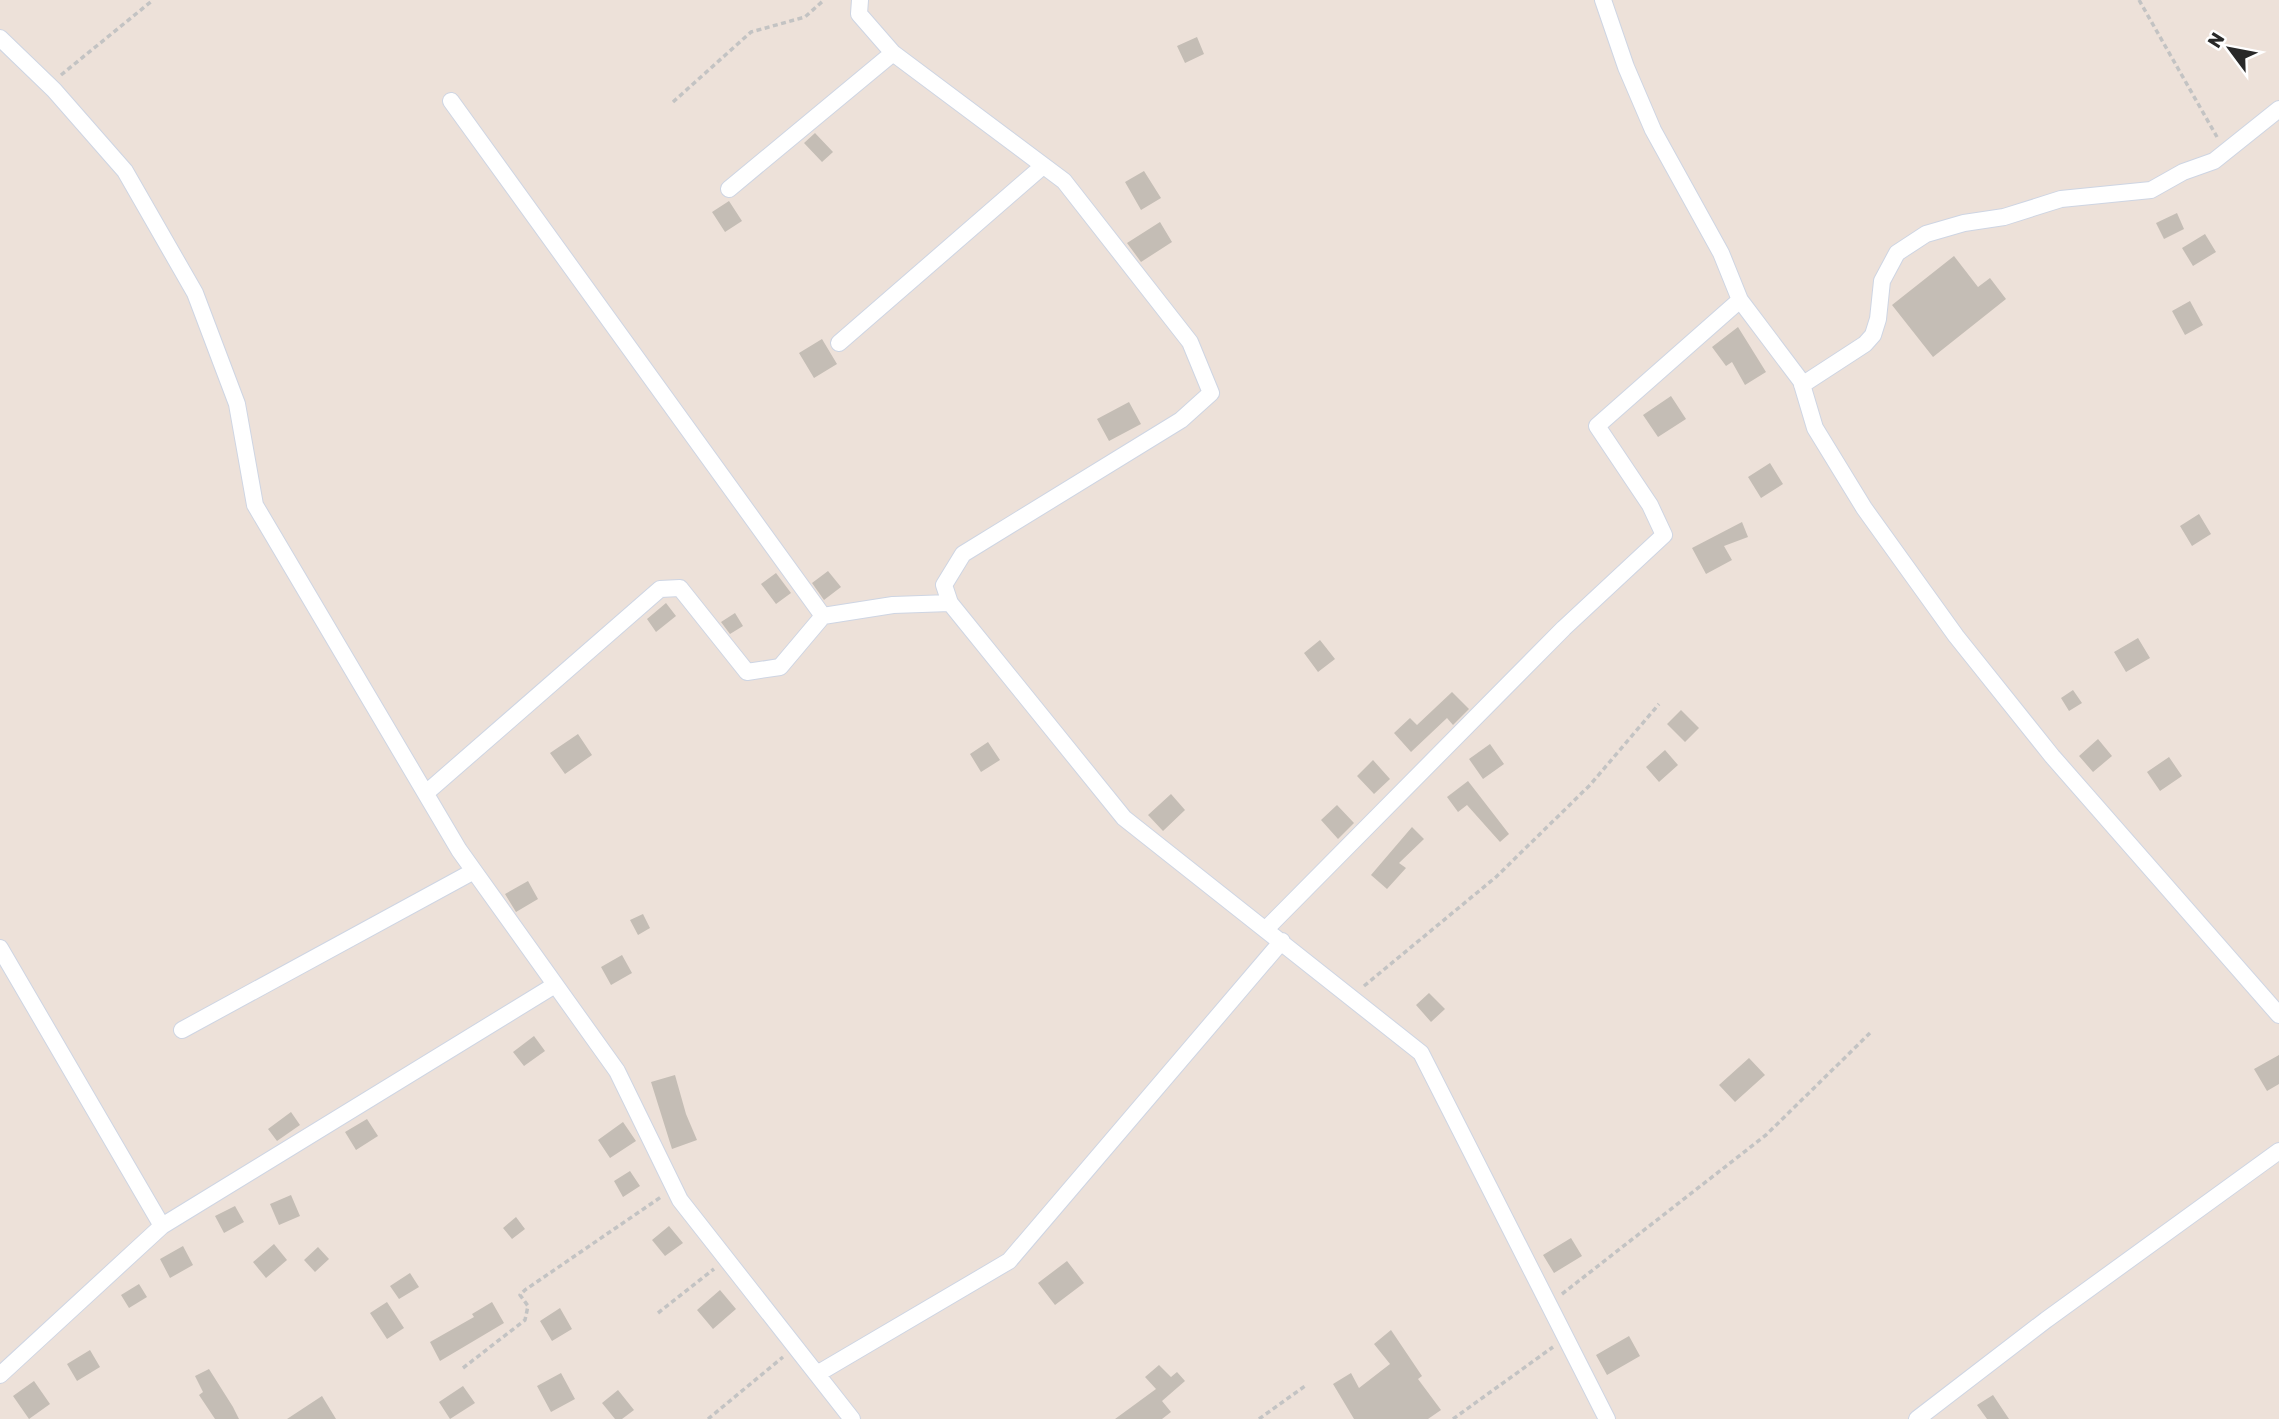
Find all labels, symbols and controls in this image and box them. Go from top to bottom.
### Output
north arrow [2195,14,2265,84]
text: N [2203,28,2229,52]

